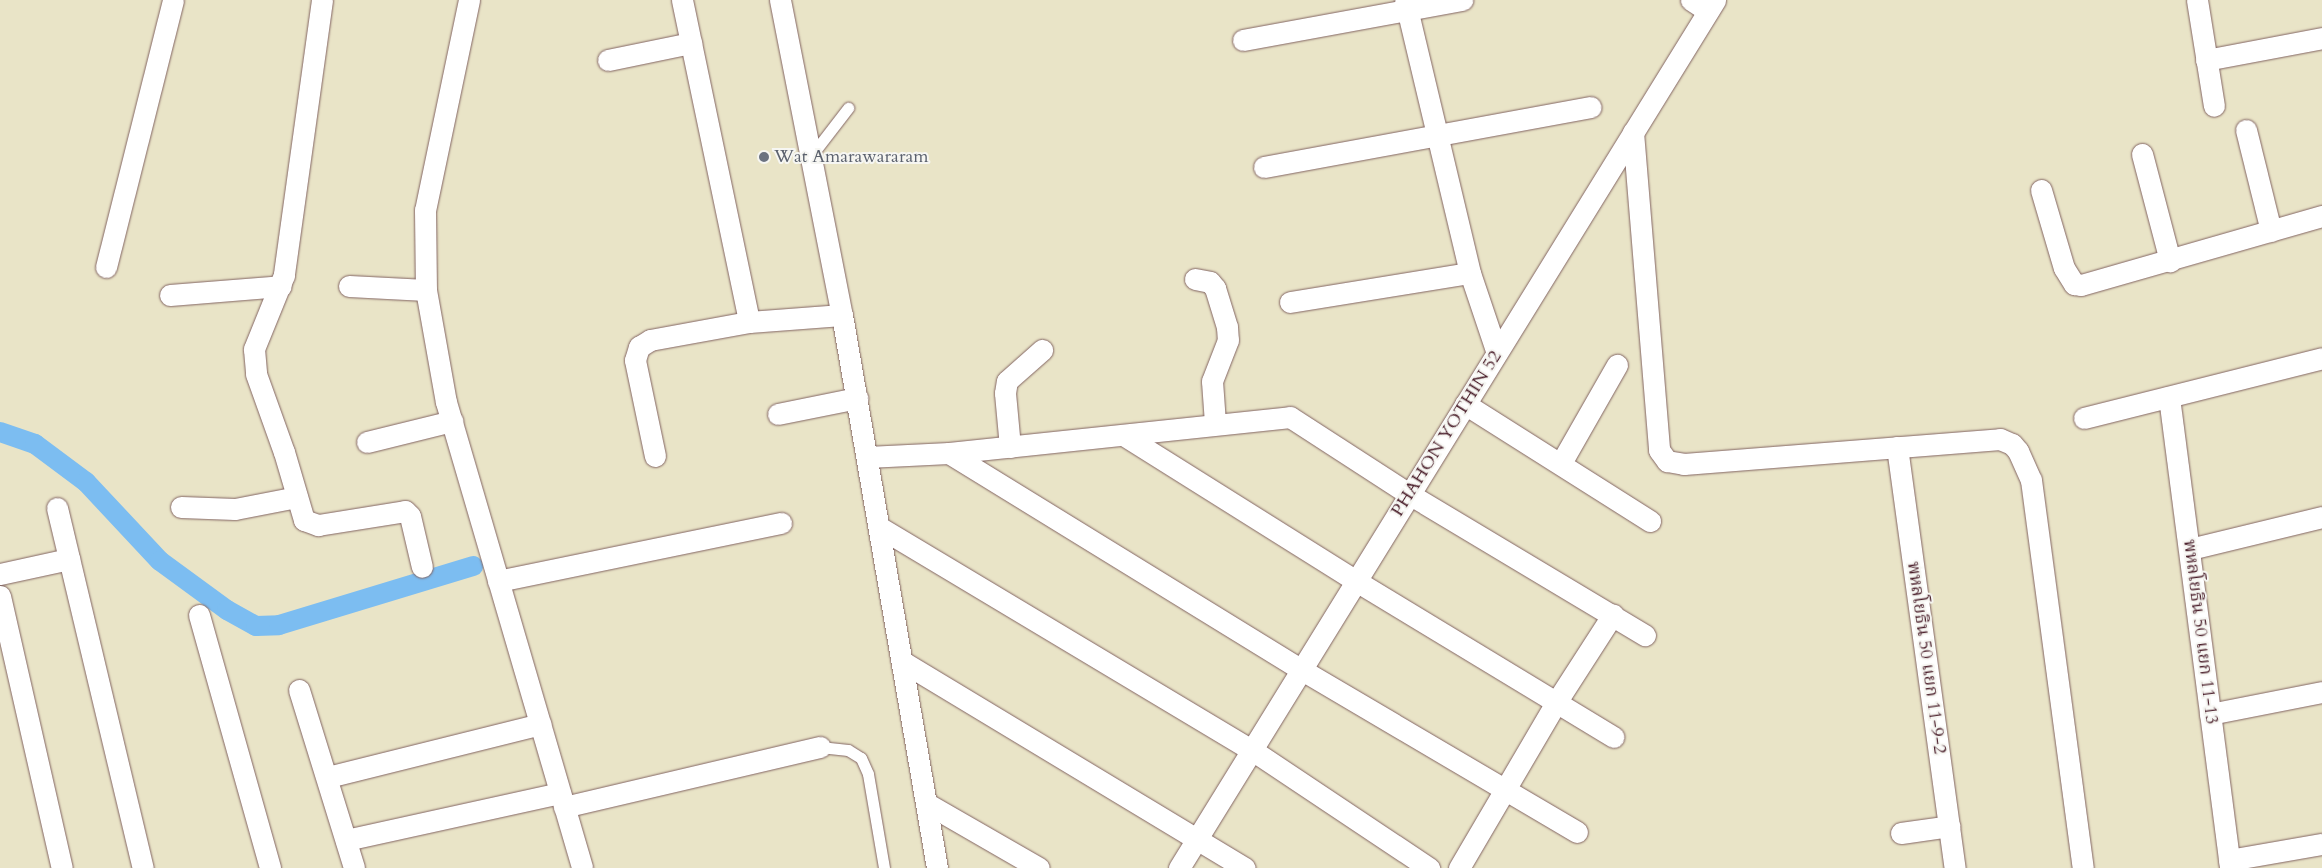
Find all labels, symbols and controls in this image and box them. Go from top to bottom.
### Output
place label: Wat Amarawararam [774,146,928,168]
marker: Wat Amarawararam [758,151,770,163]
street label: PHAHON YOTHIN 52 [1387,347,1507,521]
street label: พหลโยธิน 50 แยก 11-13 [2178,538,2222,726]
street label: พหลโยธิน 50 แยก 11-9-2 [1902,560,1950,756]

